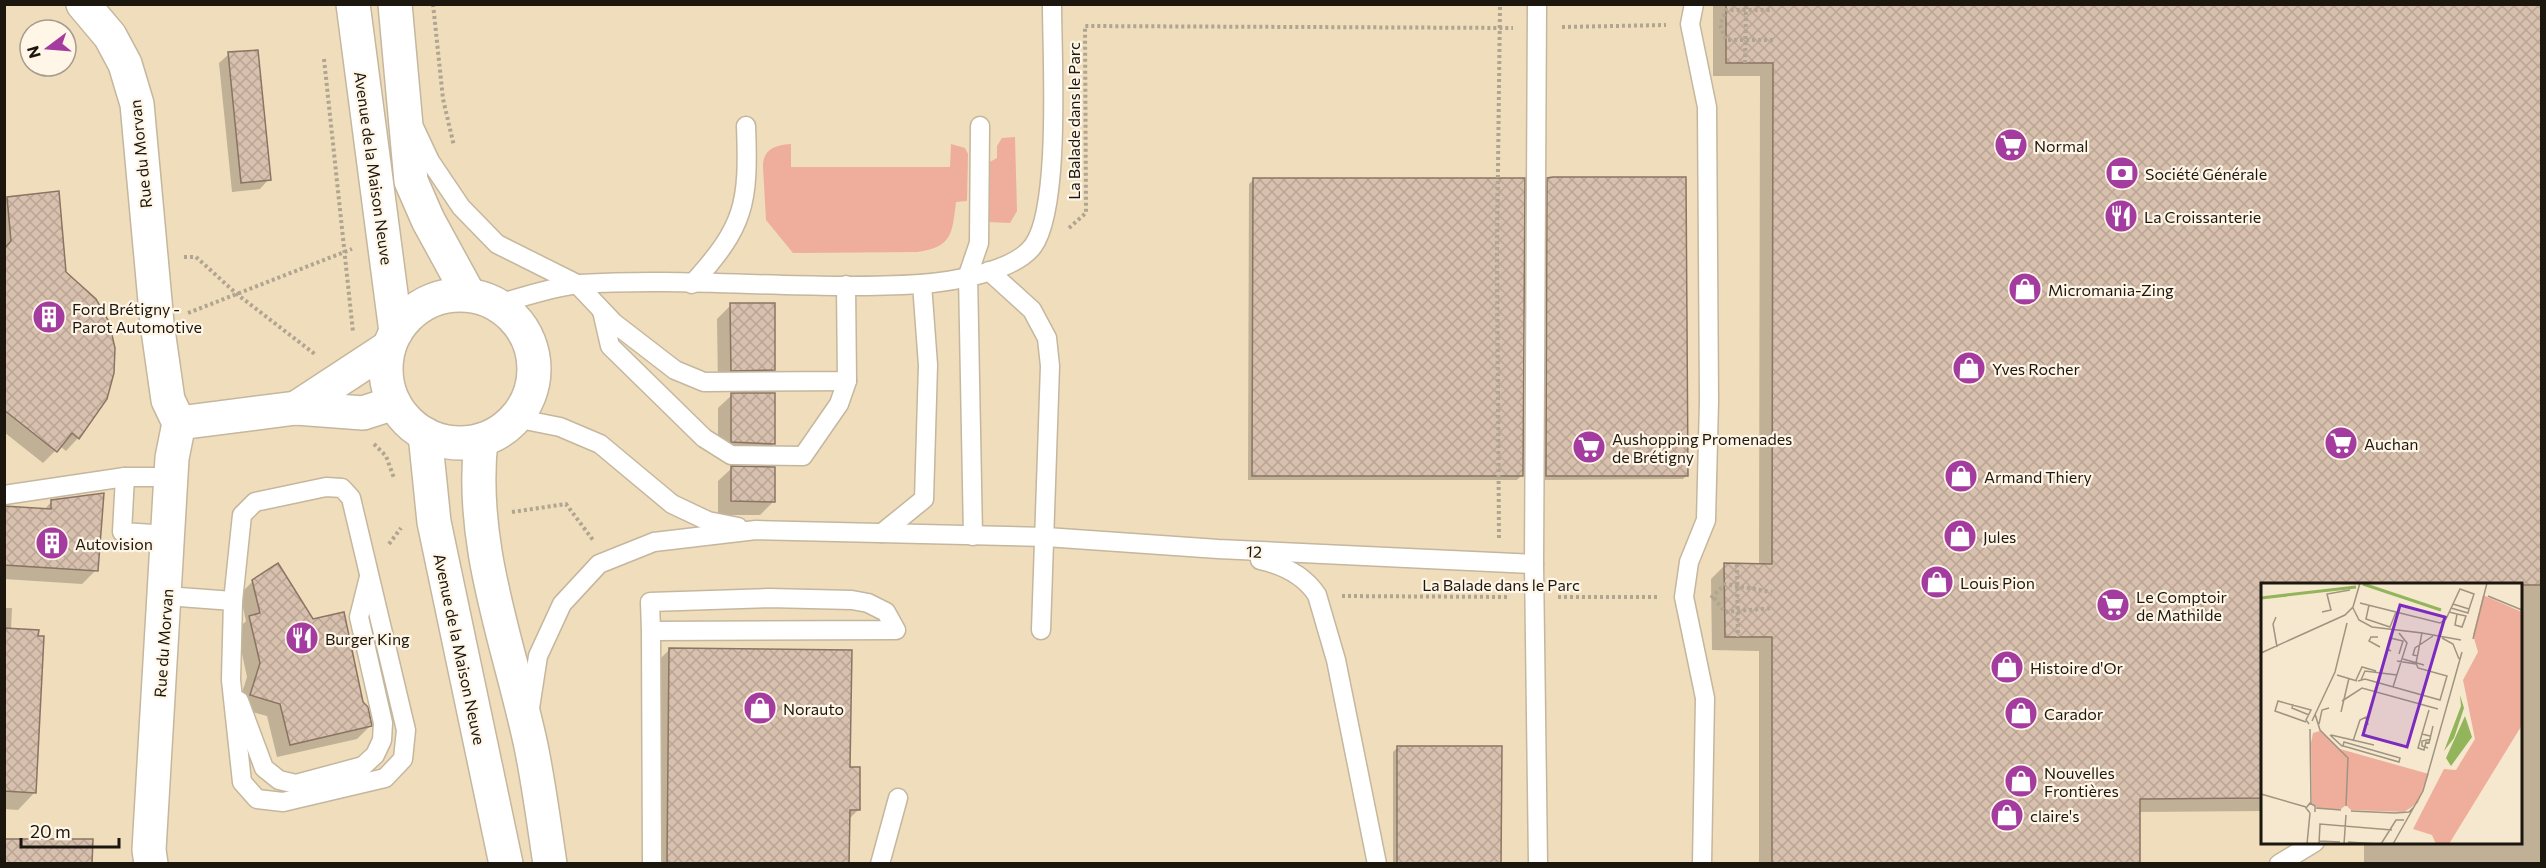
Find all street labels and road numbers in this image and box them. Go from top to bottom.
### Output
street label: La Balade dans le Parc [1064,42,1083,200]
street label: Avenue de la Maison Neuve [351,70,397,266]
street label: Rue du Morvan [125,99,155,209]
street label: 12 [1246,541,1262,561]
street label: Avenue de la Maison Neuve [430,552,490,746]
street label: La Balade dans le Parc [1422,575,1580,594]
street label: Rue du Morvan [150,588,176,698]

